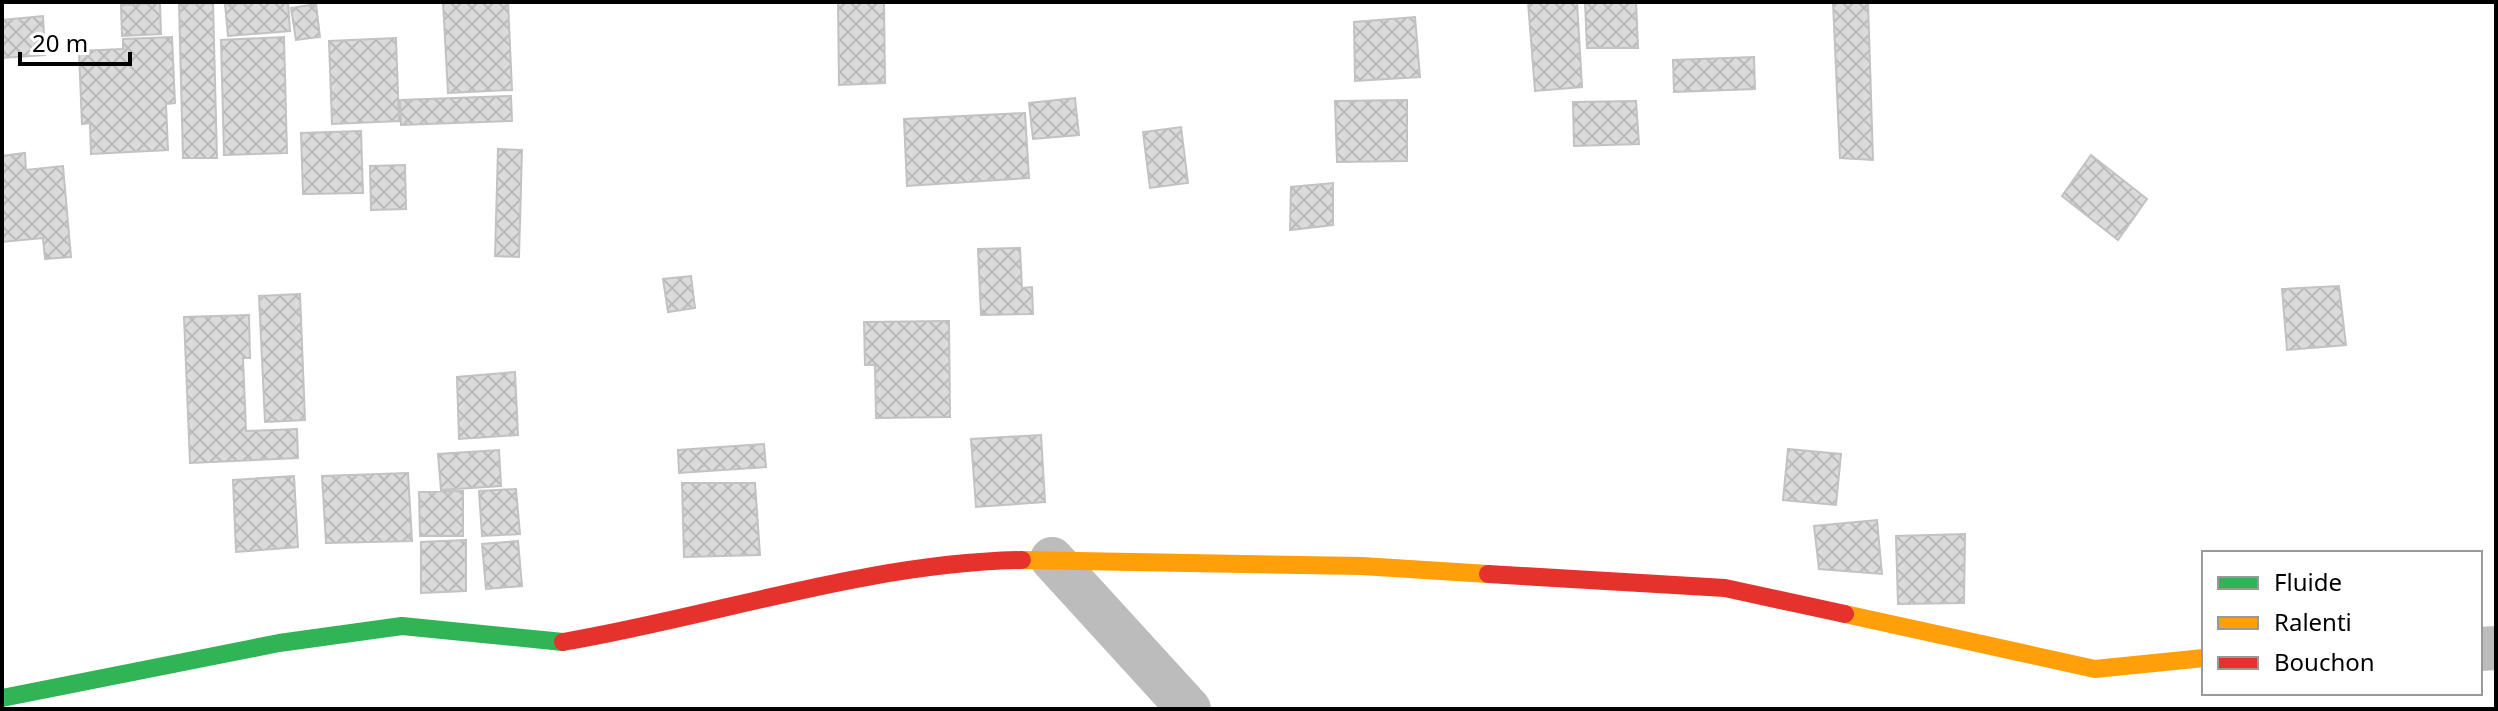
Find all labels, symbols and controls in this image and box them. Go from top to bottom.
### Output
scale bar [20,16,130,66]
text: 20 m [32,26,88,59]
legend [2202,551,2482,695]
text: Fluide [2274,565,2342,598]
text: Ralenti [2274,605,2352,638]
text: Bouchon [2274,645,2375,678]

